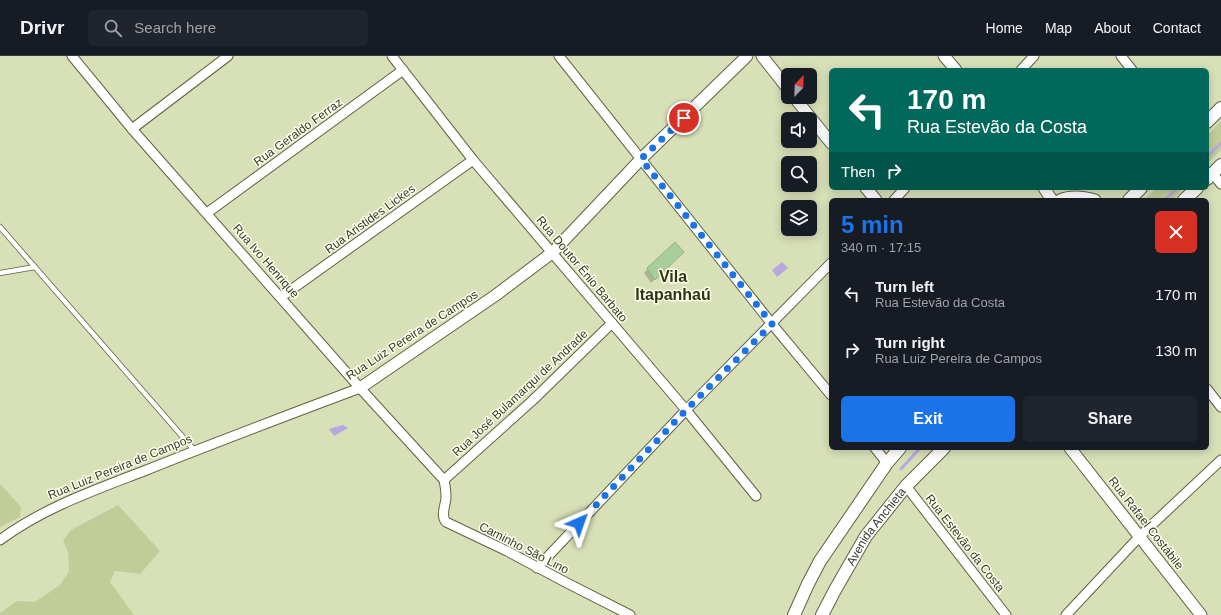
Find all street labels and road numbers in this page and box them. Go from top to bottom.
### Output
street label: Rua Geraldo Ferraz [251,95,345,169]
street label: Rua Aristides Lickes [322,182,418,256]
street label: Rua Doutor Ênio Barbato [534,212,631,325]
street label: Rua Ivo Henrique [230,221,302,301]
street label: Rua Luiz Pereira de Campos [344,287,480,383]
street label: Rua José Bulamarqui de Andrade [450,326,591,459]
street label: Rua Luiz Pereira de Campos [46,432,194,502]
street label: Rua Rafael Costábile [1106,474,1187,572]
street label: Avenida Anchieta [844,485,909,568]
street label: Rua Estevão da Costa [923,491,1008,595]
street label: Caminho São Lino [477,519,571,577]

